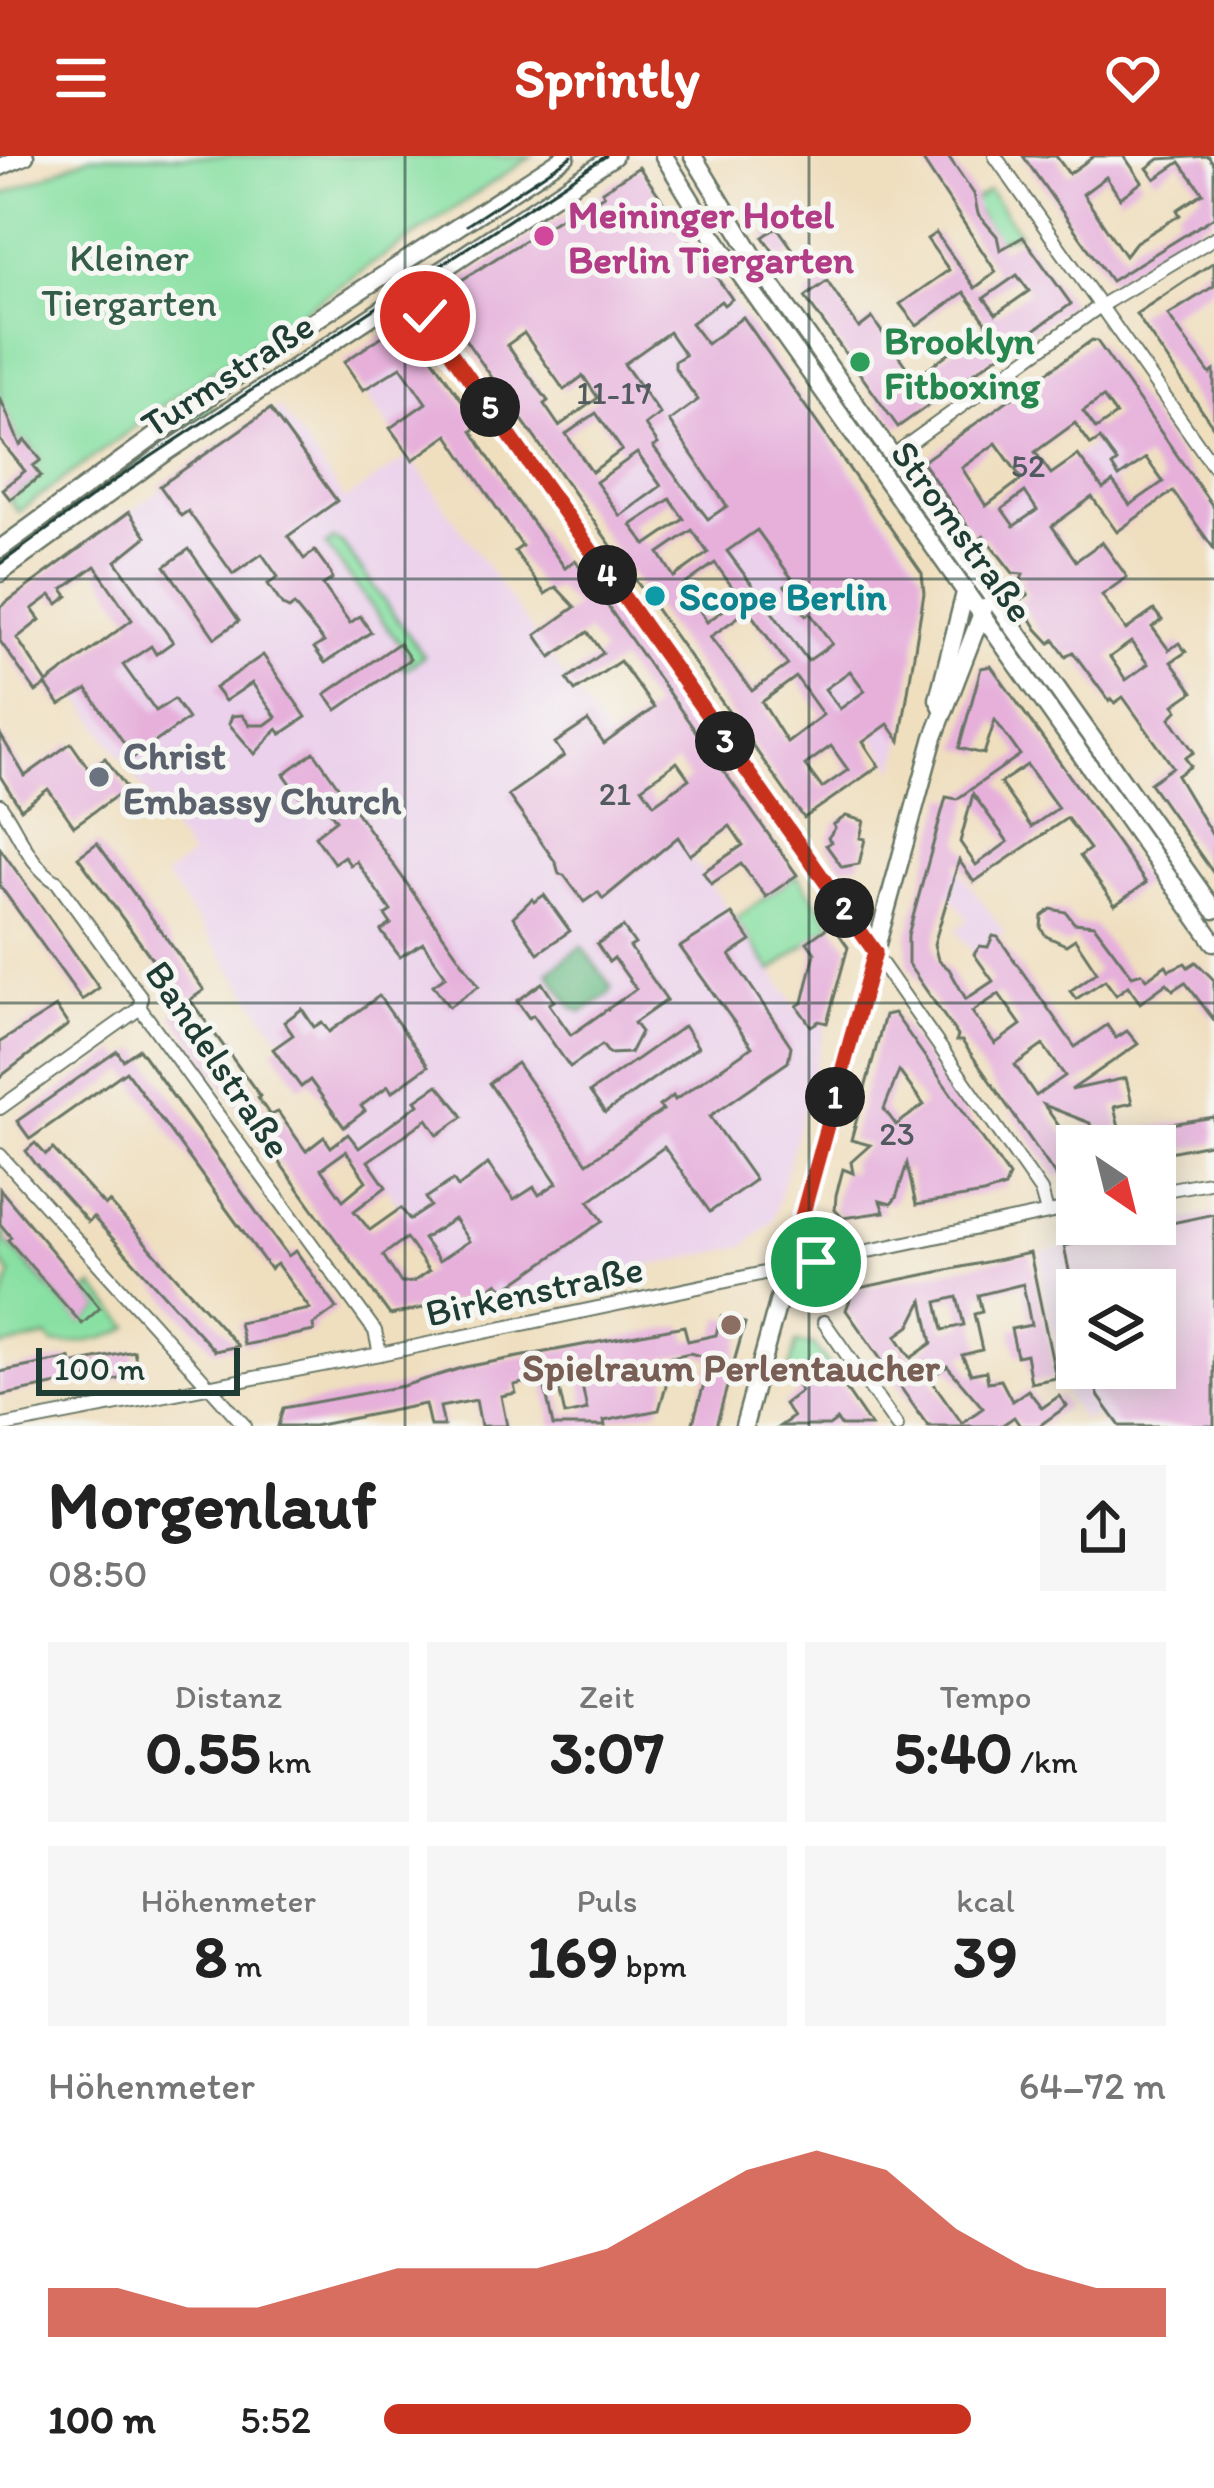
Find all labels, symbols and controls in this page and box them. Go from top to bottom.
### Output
icon: menu [48,45,114,111]
icon: heart [1100,45,1166,111]
text: Sprintly [515,46,699,111]
place label: Meininger Hotel Berlin Tiergarten [568,191,854,283]
marker: Meininger Hotel Berlin Tiergarten [531,223,557,249]
park label: Kleiner Tiergarten [41,234,217,326]
pin [374,265,476,367]
icon: check [392,283,458,349]
street label: Turmstraße [132,301,322,448]
place label: Brooklyn Fitboxing [884,317,1041,409]
marker: Brooklyn Fitboxing [847,349,873,375]
house number: 11-17 [576,373,652,412]
pin: 5 [460,377,520,437]
text: 5 [481,387,499,426]
street label: Stromstraße [881,431,1044,631]
house number: 52 [1011,446,1045,485]
pin: 4 [577,545,637,605]
text: 4 [597,555,617,594]
place label: Scope Berlin [679,573,887,620]
marker: Scope Berlin [642,583,668,609]
pin: 3 [695,711,755,771]
text: 3 [716,721,734,760]
place label: Christ Embassy Church [123,732,402,824]
marker: Christ Embassy Church [86,764,112,790]
house number: 21 [599,774,631,813]
pin: 2 [814,878,874,938]
text: 2 [835,888,853,927]
street label: Bandelstraße [135,952,302,1167]
pin: 1 [805,1067,865,1127]
text: 1 [827,1077,843,1116]
house number: 23 [879,1114,915,1153]
north arrow [1056,1125,1176,1245]
map controls [1056,1125,1176,1389]
pin [765,1211,867,1313]
icon: arrive [783,1229,849,1295]
street label: Birkenstraße [421,1244,647,1336]
button: layers [1056,1269,1176,1389]
marker: Spielraum Perlentaucher [718,1312,744,1338]
scale bar [36,1342,240,1395]
place label: Spielraum Perlentaucher [522,1344,941,1391]
text: 100 m [54,1349,145,1388]
text: Morgenlauf [48,1465,376,1545]
button: share [1040,1465,1166,1591]
text: 08:50 [48,1550,147,1597]
text: Distanz [175,1677,282,1716]
text: Zeit [579,1677,635,1716]
text: Tempo [940,1677,1032,1716]
text: 0.55 [145,1716,260,1788]
text: 3:07 [550,1716,664,1788]
text: 5:40 [894,1716,1013,1788]
text: km [260,1742,311,1781]
text: /km [1013,1742,1078,1781]
text: Höhenmeter [141,1881,316,1920]
text: Puls [576,1881,638,1920]
text: kcal [956,1881,1015,1920]
text: 8 [194,1920,227,1992]
text: 169 [527,1920,618,1992]
text: 39 [954,1920,1018,1992]
text: m [227,1946,262,1985]
text: bpm [618,1946,687,1985]
text: Höhenmeter [48,2062,255,2109]
text: 64–72 m [1019,2062,1166,2109]
text: 100 m [48,2396,156,2443]
text: 5:52 [240,2396,311,2443]

